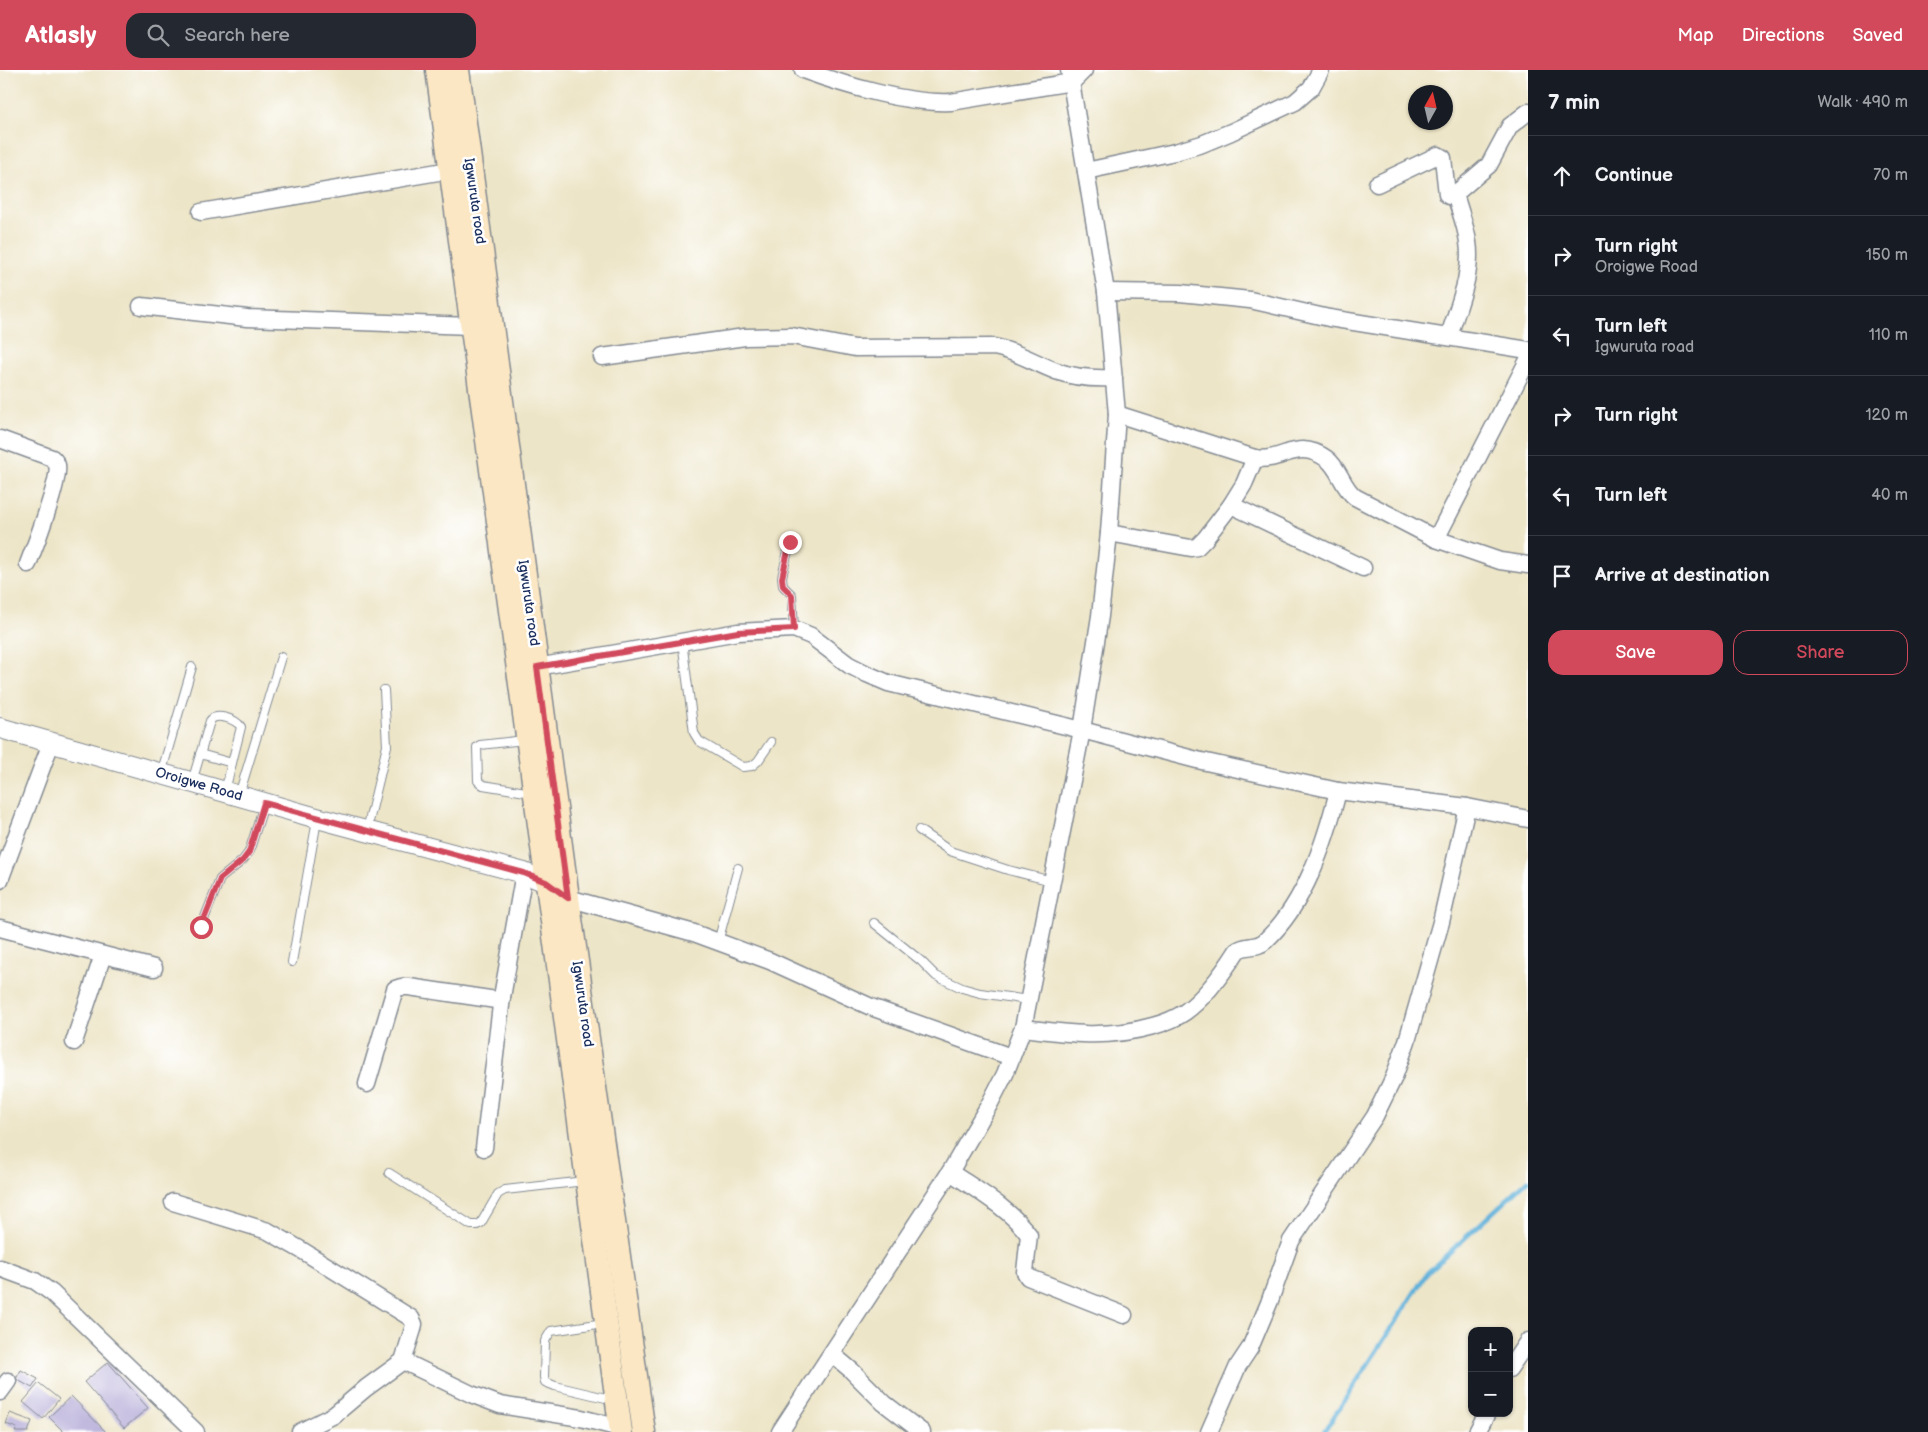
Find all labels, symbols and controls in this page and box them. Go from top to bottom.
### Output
search box [126,13,476,58]
text: Atlasly [25,21,96,50]
icon: search [144,21,172,49]
text: Search here [184,24,290,47]
text: Map [1678,25,1714,46]
text: Directions [1742,25,1824,46]
text: Saved [1852,25,1903,46]
north arrow [1408,85,1453,130]
text: 7 min [1548,90,1600,115]
text: Walk · 490 m [1817,93,1908,112]
street label: Igwuruta road [461,157,489,245]
icon: ahead [1548,162,1576,190]
text: Continue [1595,164,1673,187]
text: 70 m [1873,166,1908,185]
text: Turn right [1595,235,1678,258]
icon: right [1548,242,1576,270]
text: 150 m [1866,246,1908,265]
text: Oroigwe Road [1595,258,1698,277]
text: Turn left [1595,315,1667,338]
icon: left [1548,322,1576,350]
text: 110 m [1869,326,1908,345]
text: Igwuruta road [1595,338,1694,357]
icon: right [1548,402,1576,430]
text: Turn right [1595,404,1678,427]
text: 120 m [1865,406,1908,425]
icon: left [1548,482,1576,510]
text: Turn left [1595,484,1667,507]
text: 40 m [1871,486,1908,505]
route end [779,531,802,554]
street label: Igwuruta road [515,559,543,647]
icon: arrive [1548,562,1576,590]
text: Arrive at destination [1595,564,1770,587]
button: Save [1548,630,1723,675]
button: Share [1733,630,1908,675]
street label: Oroigwe Road [153,763,245,805]
route start [190,916,213,939]
street label: Igwuruta road [569,960,597,1048]
map controls [1468,1327,1513,1417]
button: + [1468,1327,1513,1372]
button: − [1468,1372,1513,1417]

